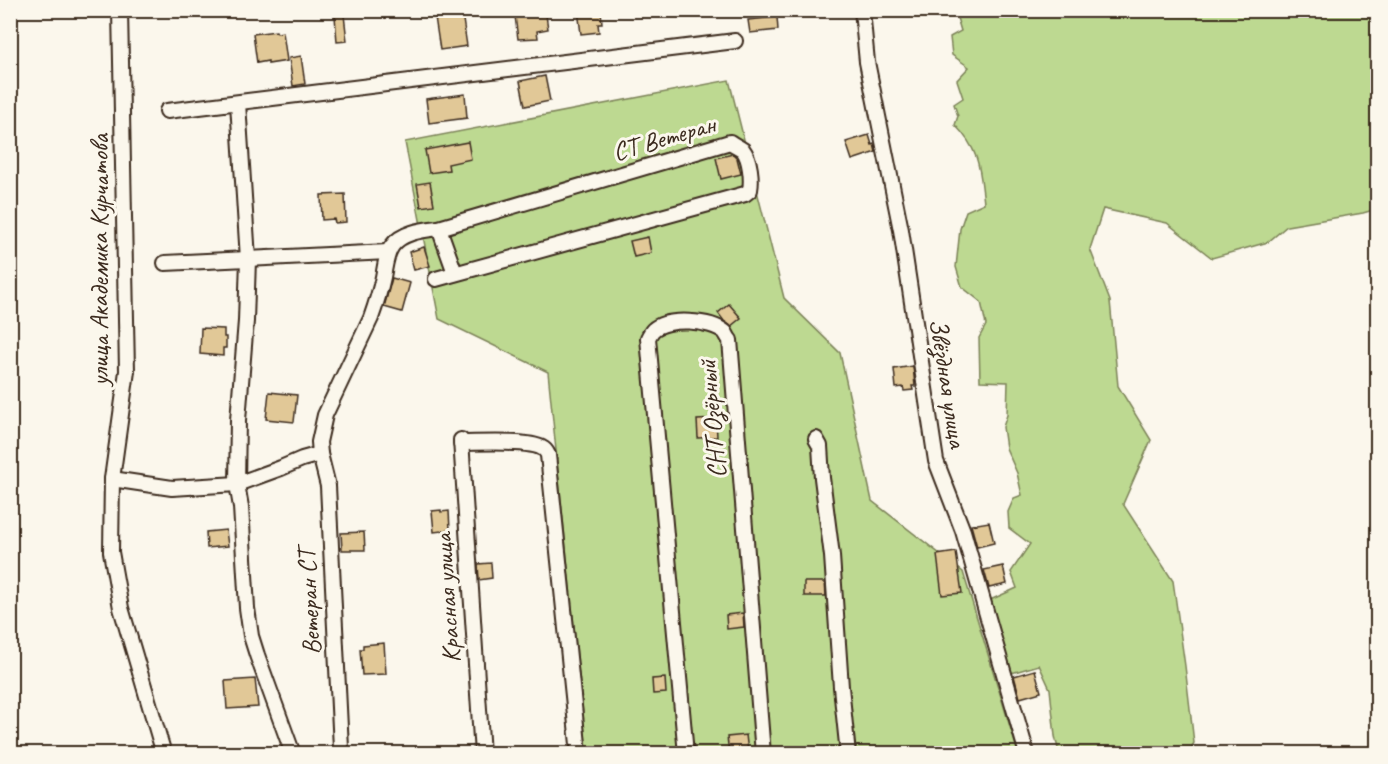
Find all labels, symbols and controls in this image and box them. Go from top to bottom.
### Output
street label: СТ Ветеран [609,107,721,168]
street label: улица Академика Курчатова [83,132,116,388]
street label: Звёздная улица [921,316,975,452]
street label: СНТ Озёрный [690,356,735,480]
street label: Красная улица [426,530,468,664]
street label: Ветеран СТ [289,542,328,656]

